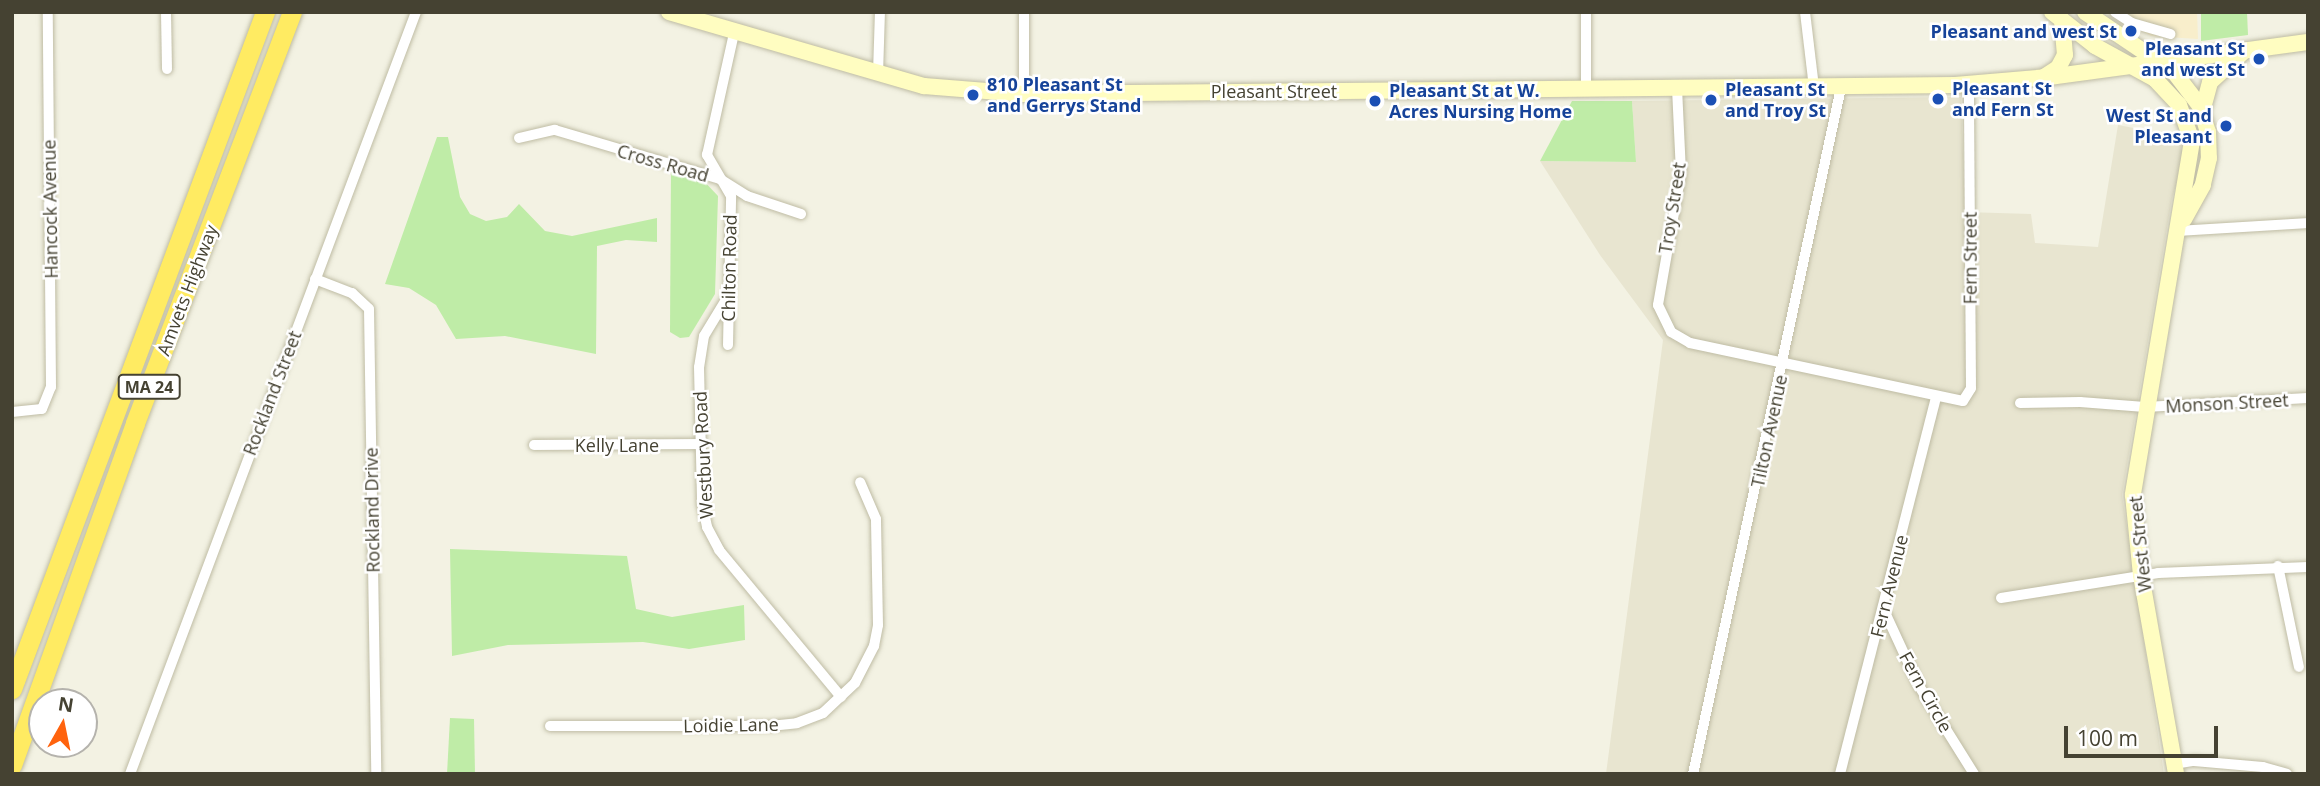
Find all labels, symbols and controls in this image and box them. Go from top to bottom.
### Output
place label: Pleasant and west St [1931,20,2117,42]
marker: Pleasant and west St [2123,23,2139,39]
place label: Pleasant St and west St [2141,38,2245,80]
marker: Pleasant St and west St [2251,51,2267,67]
place label: 810 Pleasant St and Gerrys Stand [987,74,1141,116]
place label: Pleasant St and Fern St [1952,78,2054,120]
place label: Pleasant St and Troy St [1725,79,1826,122]
street label: Pleasant Street [1211,80,1337,102]
place label: Pleasant St at W. Acres Nursing Home [1389,80,1572,122]
marker: 810 Pleasant St and Gerrys Stand [965,87,981,103]
marker: Pleasant St and Fern St [1930,91,1946,107]
marker: Pleasant St and Troy St [1703,92,1719,108]
marker: Pleasant St at W. Acres Nursing Home [1367,93,1383,109]
place label: West St and Pleasant [2106,105,2212,148]
marker: West St and Pleasant [2218,118,2234,134]
street label: Hancock Avenue [38,139,62,279]
street label: Cross Road [615,140,711,186]
street label: Troy Street [1654,161,1690,255]
street label: Fern Street [1959,212,1981,304]
street label: Chilton Road [717,214,741,322]
street label: Amvets Highway [152,222,222,358]
street label: Rockland Street [238,328,306,458]
street label: Tilton Avenue [1747,373,1791,489]
road number: MA 24 [118,374,180,400]
street label: Monson Street [2165,389,2289,417]
street label: Westbury Road [689,391,717,519]
street label: Kelly Lane [575,434,659,456]
street label: Rockland Drive [360,447,384,573]
street label: West Street [2124,495,2156,593]
street label: Fern Avenue [1866,532,1912,640]
street label: Fern Circle [1895,648,1957,736]
north arrow [28,688,98,758]
text: N [56,690,76,718]
scale bar [2068,712,2222,756]
street label: Loidie Lane [683,713,779,737]
text: 100 m [2077,724,2138,752]

